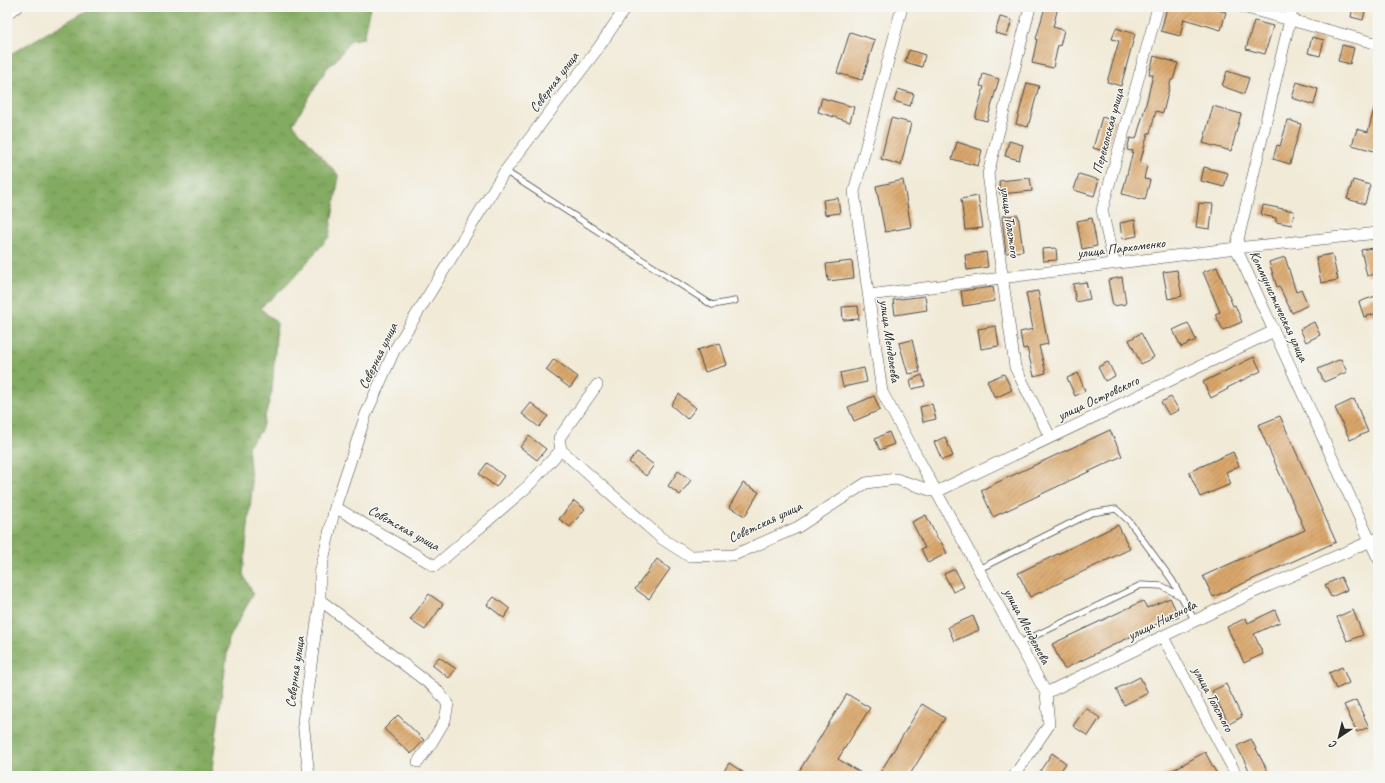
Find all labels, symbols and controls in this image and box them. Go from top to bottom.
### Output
street label: Северная улица [526,48,583,116]
street label: Перекопская улица [1088,85,1128,175]
street label: улица Толстого [996,184,1024,260]
street label: улица Пархоменко [1075,234,1167,262]
street label: Коммунистическая улица [1246,248,1313,365]
street label: улица Менделеева [876,298,904,385]
street label: Северная улица [355,319,402,392]
street label: улица Островского [1054,371,1142,425]
street label: Советская улица [726,497,805,546]
street label: Советская улица [365,501,443,555]
street label: улица Менделеева [999,584,1055,668]
street label: улица Никонова [1124,596,1200,644]
street label: Северная улица [282,635,309,709]
street label: улица Толстого [1188,663,1238,735]
north arrow [1319,717,1359,757]
text: С [1326,737,1339,752]

